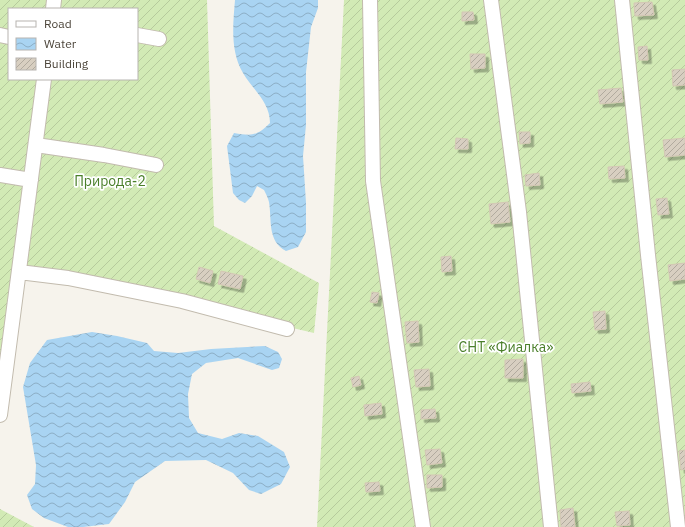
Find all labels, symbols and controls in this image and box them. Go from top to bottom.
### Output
legend [8,8,138,80]
text: Road [44,16,72,31]
text: Water [44,36,77,51]
text: Building [44,56,89,71]
park label: Природа-2 [74,172,146,190]
park label: СНТ «Фиалка» [459,338,553,356]

